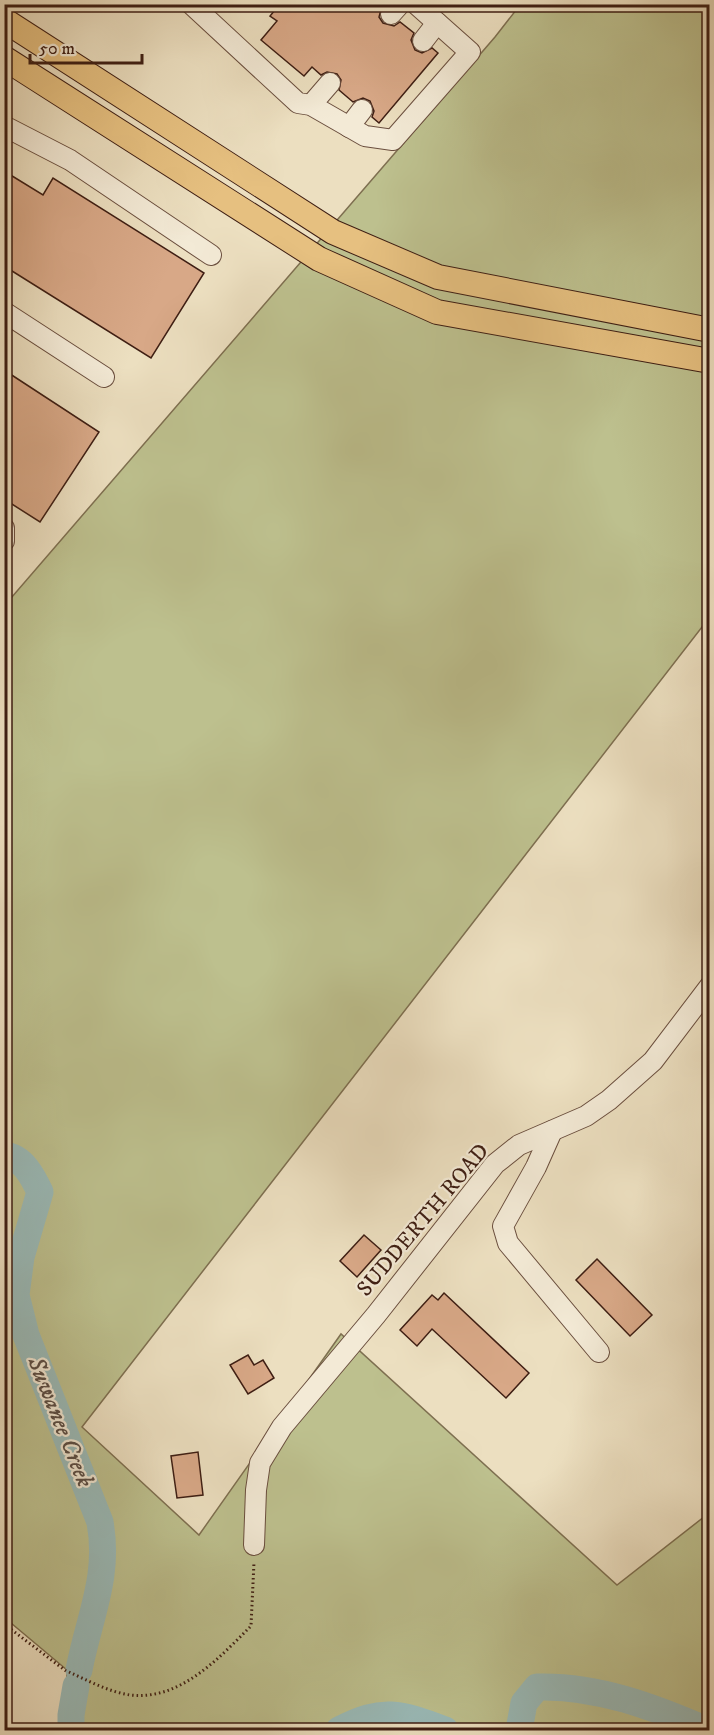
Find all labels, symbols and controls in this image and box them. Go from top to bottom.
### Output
scale bar [30,27,142,65]
text: 50 m [39,38,75,60]
street label: SUDDERTH ROAD [351,1138,495,1302]
water label: Suwanee Creek [20,1351,100,1492]

